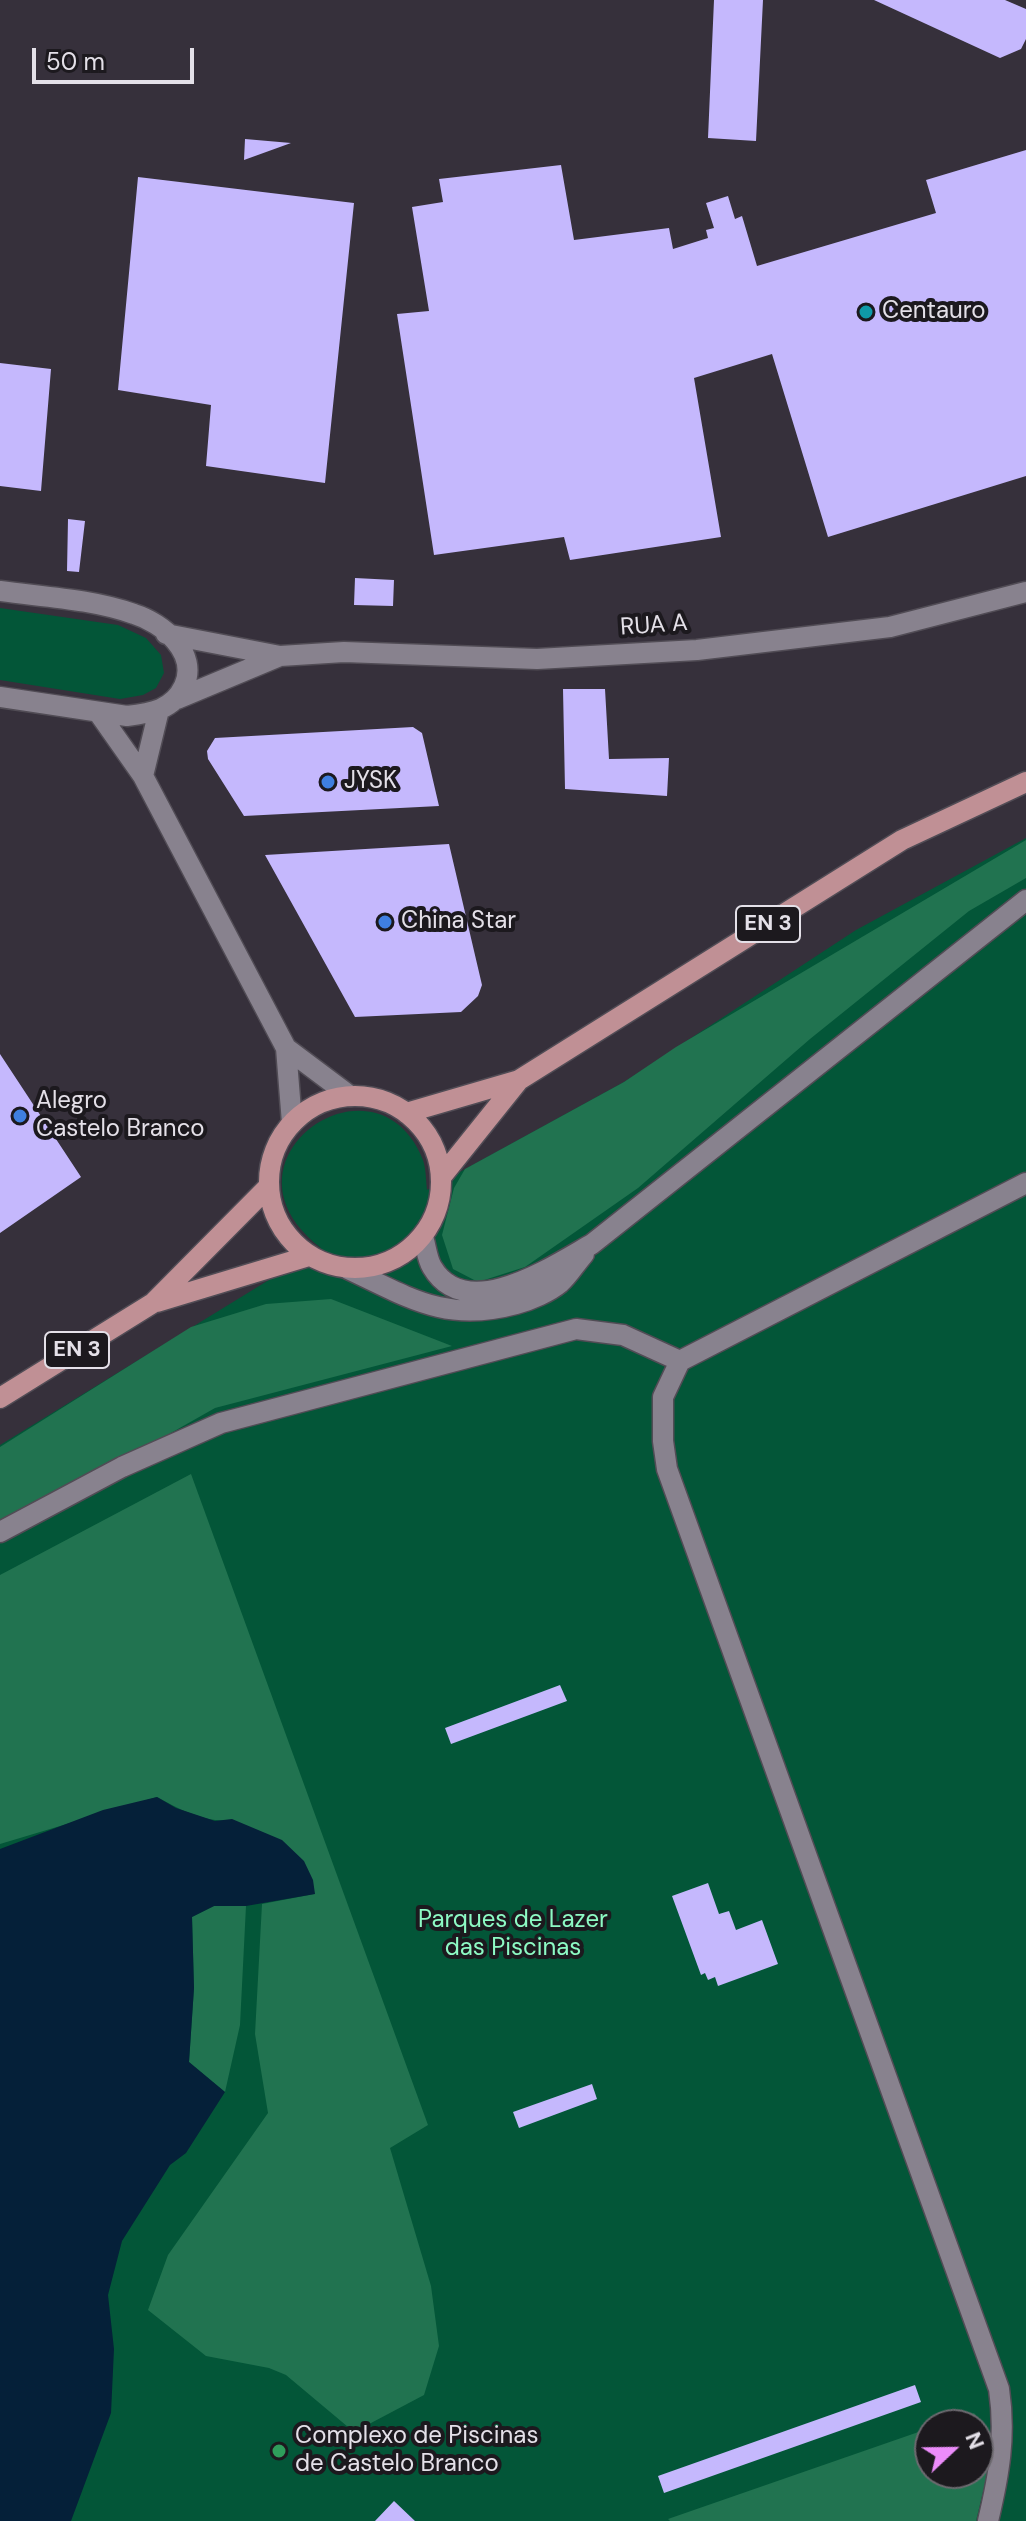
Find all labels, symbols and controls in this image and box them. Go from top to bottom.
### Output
scale bar [36,32,198,82]
text: 50 m [46,46,105,77]
place label: Centauro [882,298,985,326]
marker: Centauro [857,303,875,321]
street label: RUA A [619,609,689,643]
place label: JYSK [344,768,397,796]
marker: JYSK [319,773,337,791]
road number: EN 3 [736,906,800,942]
place label: China Star [401,908,516,936]
marker: China Star [376,913,394,931]
place label: Alegro Castelo Branco [36,1088,205,1144]
marker: Alegro Castelo Branco [11,1107,29,1125]
road number: EN 3 [45,1332,109,1368]
park label: Parques de Lazer das Piscinas [418,1907,608,1963]
north arrow [914,2409,994,2489]
place label: Complexo de Piscinas de Castelo Branco [295,2423,538,2479]
text: N [958,2428,991,2453]
marker: Complexo de Piscinas de Castelo Branco [270,2442,288,2460]

